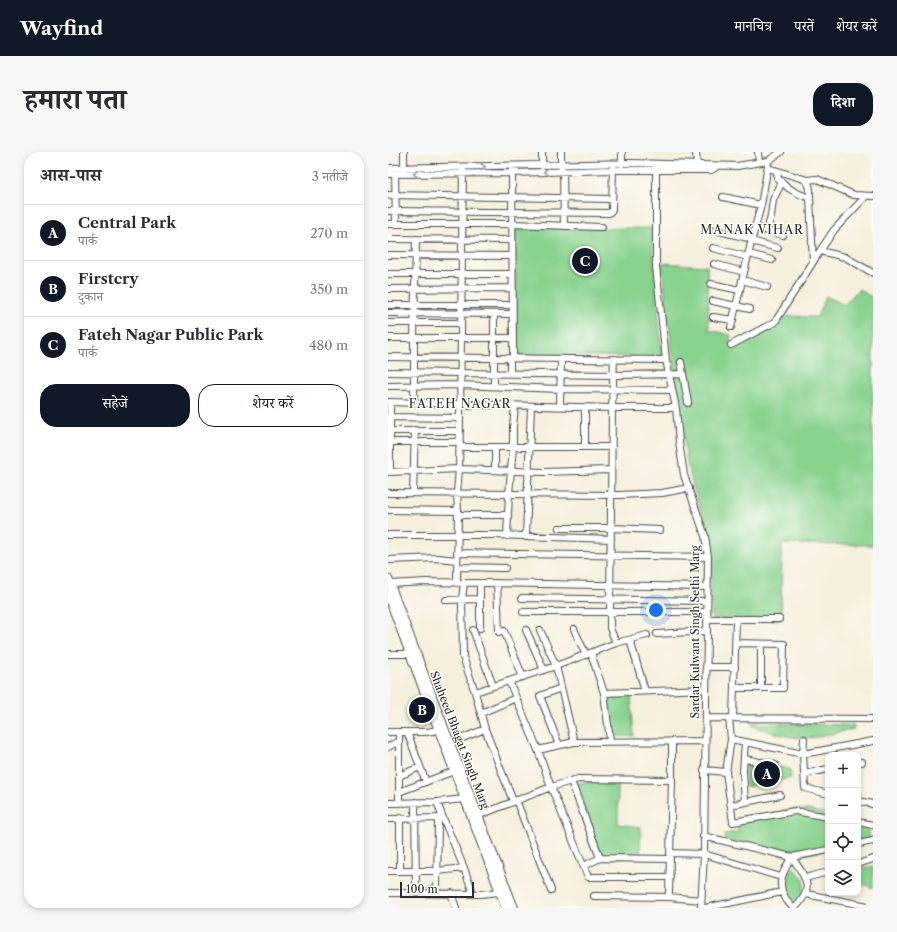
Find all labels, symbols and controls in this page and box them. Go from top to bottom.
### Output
text: Wayfind [20,17,103,40]
text: मानचित्र [734,17,772,35]
text: परतें [794,17,814,35]
text: शेयर करें [836,17,877,35]
text: हमारा पता [24,82,126,116]
button: दिशा [813,83,873,126]
one-way arrow [480,163,486,171]
text: आस-पास [40,165,102,185]
text: 3 नतीजे [312,168,348,184]
one-way arrow [543,168,549,176]
one-way arrow [413,170,419,178]
text: Central Park [78,213,176,232]
district label: MANAK VIHAR [700,222,804,237]
text: A [48,225,58,241]
text: 270 m [310,225,348,241]
text: पार्क [78,232,97,248]
pin: C [572,246,598,276]
text: Firstcry [78,269,139,288]
text: B [48,281,58,297]
text: 350 m [310,281,348,297]
text: दुकान [78,288,103,304]
text: Fateh Nagar Public Park [78,325,263,344]
text: C [48,337,58,353]
text: 480 m [309,337,348,353]
text: पार्क [78,344,97,360]
button: सहेजें [40,384,190,427]
button: शेयर करें [198,384,348,427]
district label: FATEH NAGAR [409,396,511,411]
street label: Sardar Kulwant Singh Sethi Marg [688,545,702,718]
your location [646,600,666,620]
street label: Shaheed Bhagat Singh Marg [427,669,493,811]
pin: B [409,695,435,725]
map controls [825,752,861,896]
button: + [825,752,861,788]
pin: A [754,759,780,789]
button: − [825,788,861,824]
button: locate [825,824,861,860]
button: layers [825,860,861,896]
scale bar [400,880,474,899]
text: 100 m [406,882,438,896]

